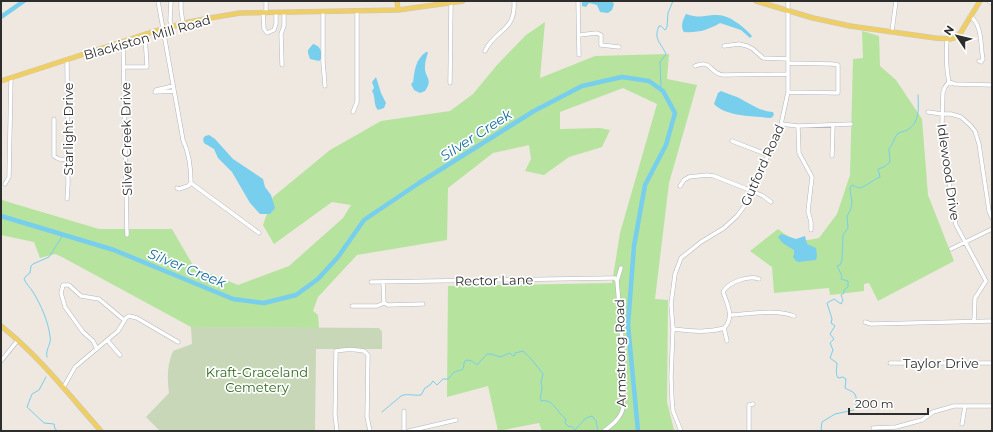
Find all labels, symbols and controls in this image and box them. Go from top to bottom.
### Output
street label: Blackiston Mill Road [82,11,212,63]
north arrow [937,16,977,56]
text: N [941,23,957,38]
street label: Starlight Drive [60,82,76,176]
street label: Silver Creek Drive [117,82,135,196]
water label: Silver Creek [437,105,516,165]
street label: Gutford Road [737,122,787,208]
street label: Idlewood Drive [934,122,964,222]
water label: Silver Creek [146,244,229,292]
street label: Rector Lane [455,271,533,289]
street label: Armstrong Road [611,299,629,407]
street label: Taylor Drive [903,355,979,371]
park label: Kraft-Graceland Cemetery [206,364,308,395]
scale bar [849,390,928,416]
text: 200 m [855,396,894,411]

